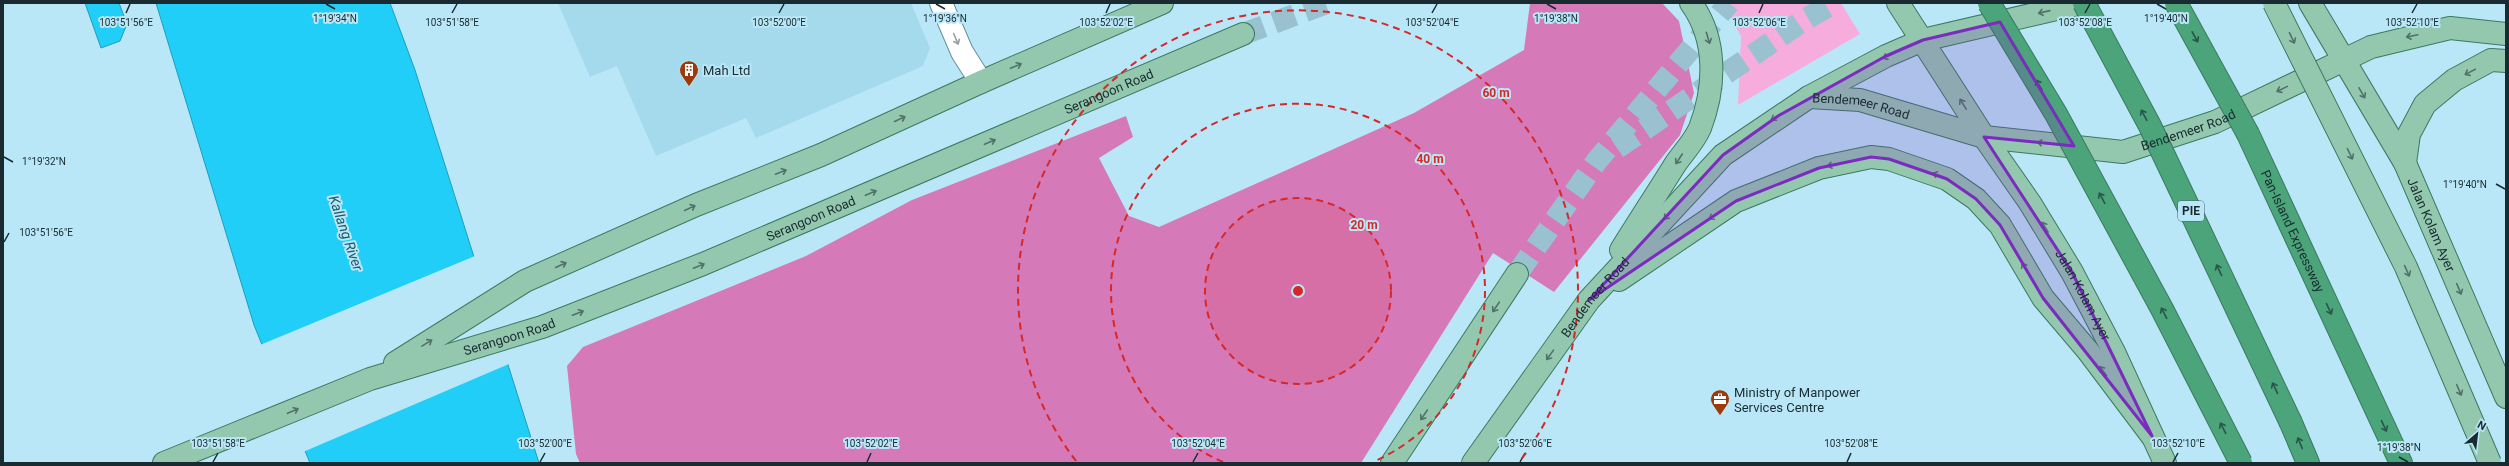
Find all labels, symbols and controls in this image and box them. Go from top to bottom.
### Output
one-way arrow [2037,9,2050,16]
text: 1°19'34"N [313,13,357,24]
text: 1°19'36"N [923,13,967,24]
text: 1°19'38"N [1534,13,1578,24]
text: 1°19'40"N [2144,13,2188,24]
text: 103°51'56"E [99,17,153,28]
text: 103°51'58"E [425,17,479,28]
text: 103°52'00"E [752,17,806,28]
text: 103°52'02"E [1079,17,1133,28]
text: 103°52'04"E [1405,17,1459,28]
text: 103°52'06"E [1732,17,1786,28]
text: 103°52'08"E [2058,17,2112,28]
text: 103°52'10"E [2385,17,2439,28]
one-way arrow [1705,31,1712,44]
one-way arrow [2191,31,2199,43]
one-way arrow [2289,31,2296,43]
one-way arrow [953,32,960,44]
one-way arrow [2406,32,2419,40]
one-way arrow [1882,53,1894,60]
building icon: Mah Ltd [678,59,700,87]
one-way arrow [1010,62,1022,69]
place label: Mah Ltd [703,63,750,78]
street label: Serangoon Road [1062,66,1156,117]
one-way arrow [2464,69,2476,76]
one-way arrow [2034,79,2042,91]
text: 60 m [1482,86,1510,100]
one-way arrow [2277,86,2289,93]
one-way arrow [2358,87,2366,99]
street label: Bendemeer Road [1812,90,1911,122]
one-way arrow [1959,98,1967,109]
street label: Bendemeer Road [2139,106,2238,154]
one-way arrow [2140,109,2148,121]
one-way arrow [1771,113,1782,121]
one-way arrow [893,115,905,122]
one-way arrow [984,138,996,146]
one-way arrow [2037,139,2050,147]
one-way arrow [2347,148,2354,160]
text: 40 m [1416,152,1444,166]
one-way arrow [1675,154,1683,165]
text: 1°19'32"N [22,156,66,167]
one-way arrow [1827,161,1840,169]
one-way arrow [775,167,787,175]
street label: Pan-Island Expressway [2258,168,2328,295]
one-way arrow [1932,171,1944,179]
street label: Jalan Kolam Ayer [2404,175,2458,274]
text: 1°19'40"N [2443,179,2487,190]
one-way arrow [864,189,876,197]
one-way arrow [2098,192,2105,204]
water label: Kallang River [326,193,366,273]
street label: Serangoon Road [764,193,858,244]
road number: PIE [2178,201,2204,221]
one-way arrow [683,204,695,211]
one-way arrow [1664,209,1673,219]
one-way arrow [1709,211,1720,220]
text: 20 m [1350,218,1378,232]
one-way arrow [2040,221,2048,233]
text: 103°51'56"E [19,227,73,238]
street label: Jalan Kolam Ayer [2052,247,2114,343]
street label: Bendemeer Road [1558,254,1633,340]
one-way arrow [555,261,567,269]
one-way arrow [693,261,705,269]
one-way arrow [2021,262,2029,274]
one-way arrow [2404,264,2412,276]
one-way arrow [2215,265,2222,277]
one-way arrow [2456,283,2463,295]
centre of rings [1291,284,1305,298]
one-way arrow [1492,301,1500,312]
one-way arrow [2326,302,2333,314]
one-way arrow [2160,307,2167,319]
one-way arrow [572,308,584,316]
street label: Serangoon Road [462,316,558,358]
one-way arrow [421,339,432,348]
one-way arrow [1546,349,1554,360]
one-way arrow [2099,366,2108,377]
one-way arrow [2271,382,2278,394]
one-way arrow [2455,384,2463,396]
place label: Ministry of Manpower Services Centre [1734,385,1861,415]
office icon: Ministry of Manpower Services Centre [1709,388,1731,416]
one-way arrow [287,407,299,415]
one-way arrow [1420,409,1428,420]
north arrow [2457,414,2497,454]
text: N [2475,418,2488,433]
one-way arrow [2381,420,2388,432]
one-way arrow [2219,423,2226,435]
one-way arrow [2295,437,2303,449]
text: 103°51'58"E [191,438,245,449]
text: 103°52'00"E [518,438,572,449]
text: 103°52'02"E [844,438,898,449]
text: 103°52'04"E [1171,438,1225,449]
text: 103°52'06"E [1498,438,1552,449]
text: 103°52'08"E [1824,438,1878,449]
text: 103°52'10"E [2151,438,2205,449]
text: 1°19'38"N [2377,442,2421,453]

